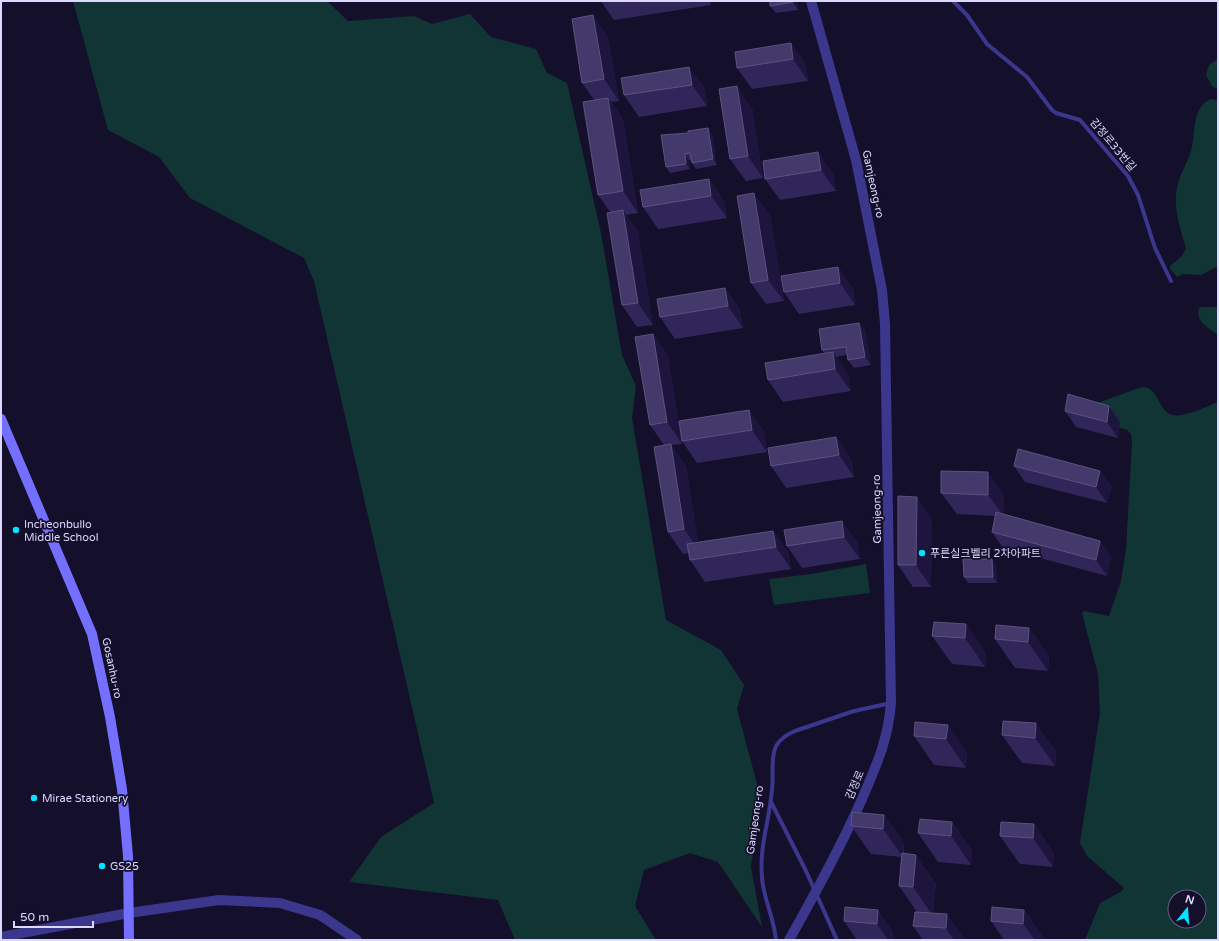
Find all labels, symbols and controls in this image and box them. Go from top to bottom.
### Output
street label: 감정로33번길 [1087,116,1139,174]
street label: Gamjeong-ro [859,149,887,219]
street label: Gamjeong-ro [870,474,884,544]
place label: Incheonbullo Middle School [24,518,98,544]
marker: Incheonbullo Middle School [11,525,21,535]
place label: 푸른실크벨리 2차아파트 [930,547,1041,560]
marker: 푸른실크벨리 2차아파트 [917,548,927,558]
street label: Gosanhu-ro [99,636,125,700]
street label: 감정로 [843,768,867,802]
street label: Gamjeong-ro [744,785,766,855]
place label: Mirae Stationery [42,792,128,805]
marker: Mirae Stationery [29,793,39,803]
place label: GS25 [110,860,139,873]
marker: GS25 [97,861,107,871]
north arrow [1167,889,1207,929]
text: N [1184,892,1196,907]
scale bar [14,903,93,929]
text: 50 m [20,910,49,924]

